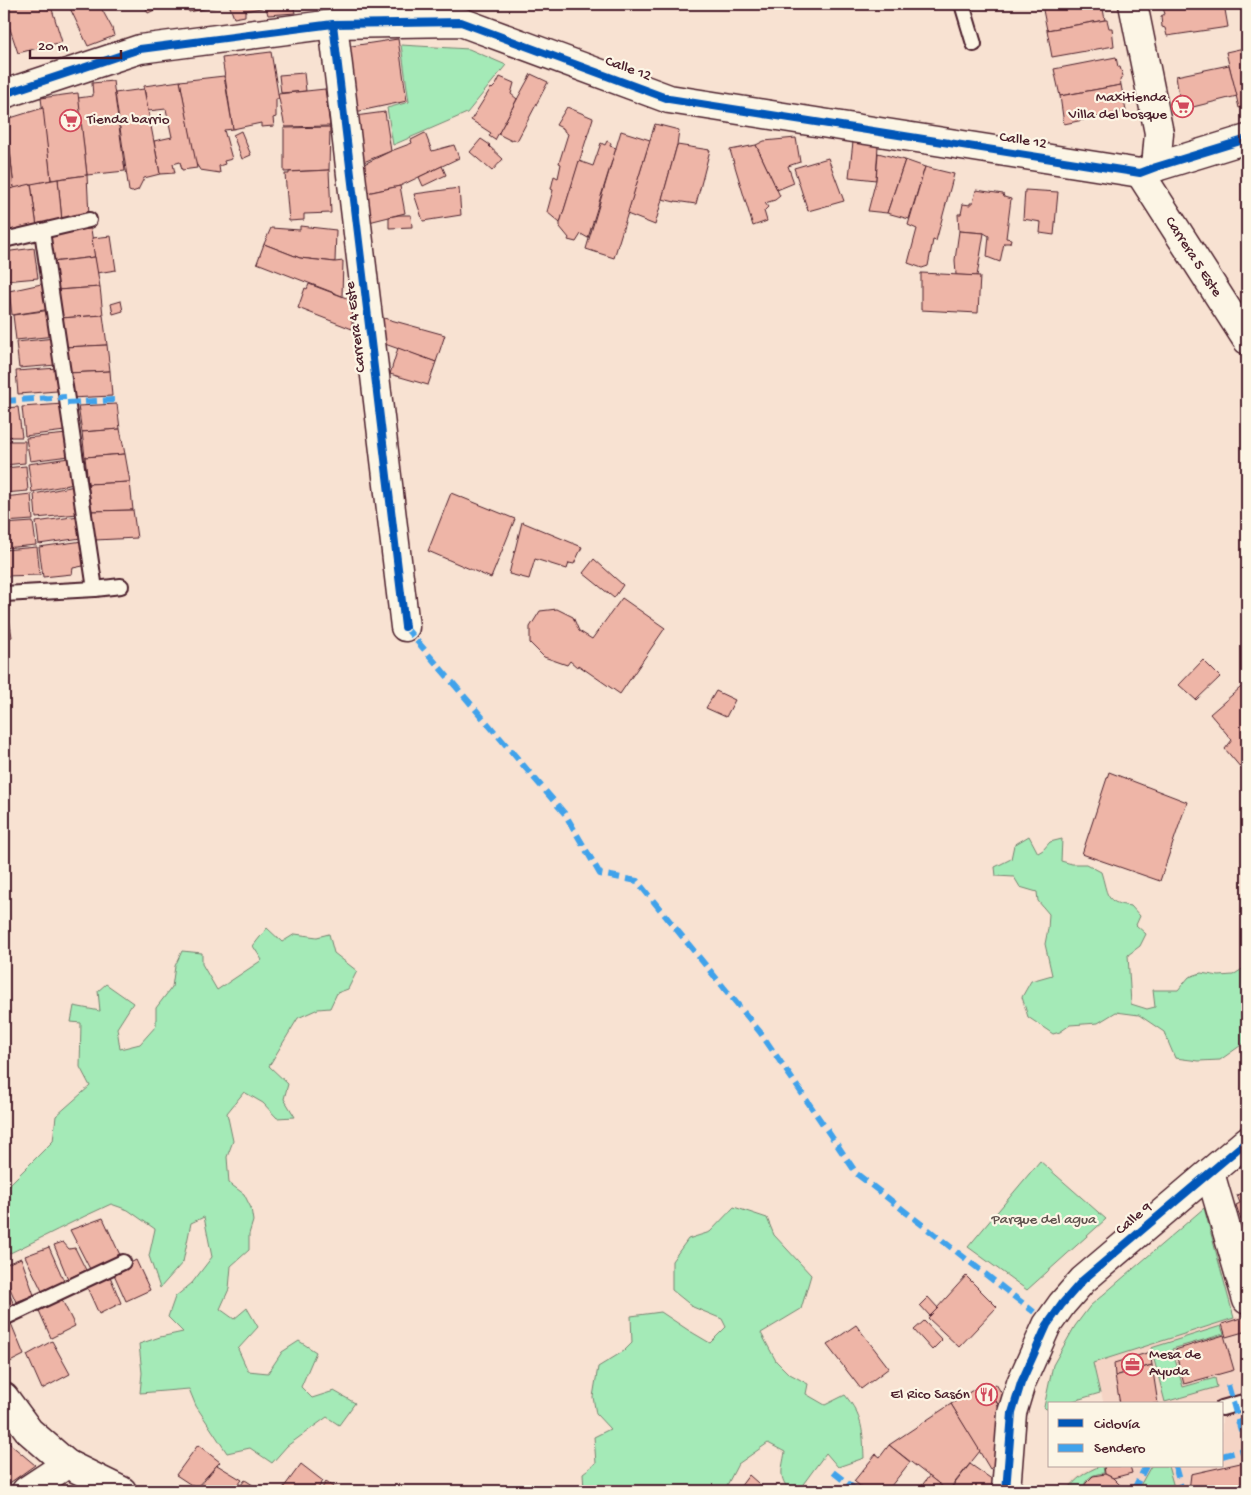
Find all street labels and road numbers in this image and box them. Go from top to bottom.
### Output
street label: Calle 12 [602,52,654,86]
street label: Calle 12 [998,128,1048,154]
street label: Carrera 5 Este [1160,213,1226,301]
street label: Carrera 4 Este [341,280,371,373]
street label: Calle 9 [1112,1198,1156,1239]

